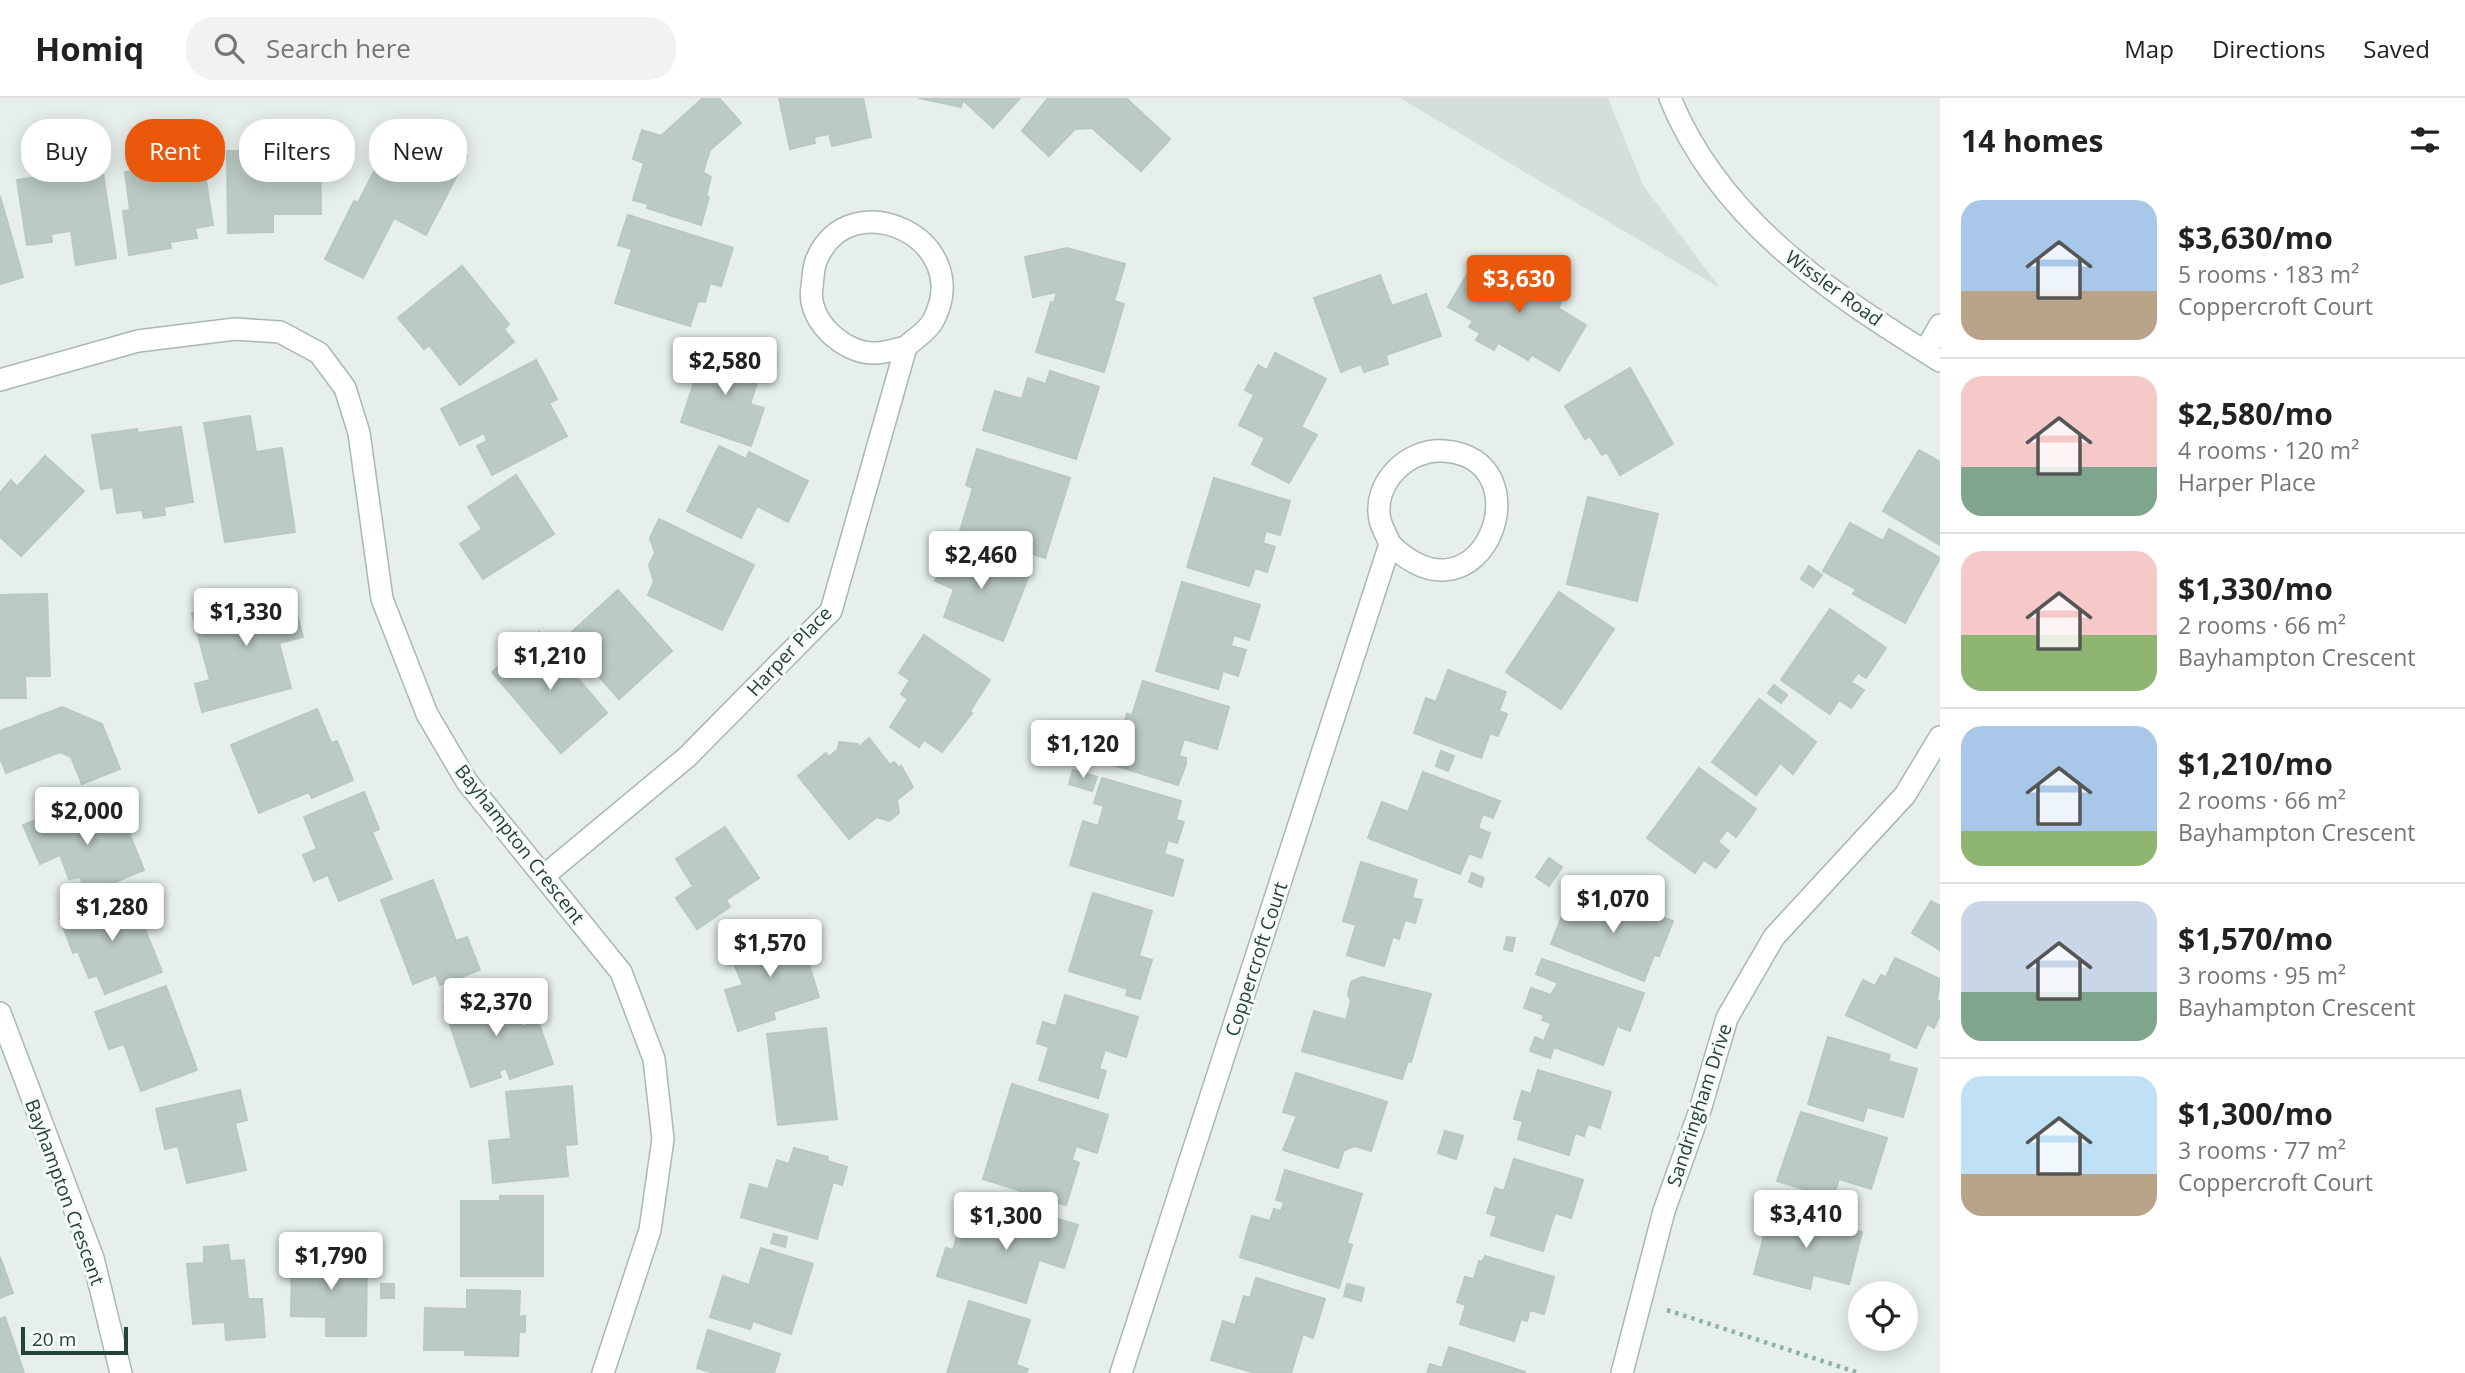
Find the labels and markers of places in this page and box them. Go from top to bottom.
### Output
pin: $3,630 [1462,256,1576,315]
pin: $2,580 [668,338,782,397]
pin: $2,460 [924,532,1038,591]
pin: $1,330 [189,588,303,648]
pin: $1,210 [493,632,607,692]
pin: $1,120 [1026,720,1140,780]
pin: $2,000 [30,788,144,847]
pin: $1,070 [1556,876,1670,935]
pin: $1,280 [55,884,169,943]
pin: $1,570 [713,920,827,979]
pin: $2,370 [439,978,553,1038]
pin: $3,410 [1749,1190,1863,1250]
pin: $1,300 [949,1192,1063,1252]
pin: $1,790 [274,1232,388,1292]

